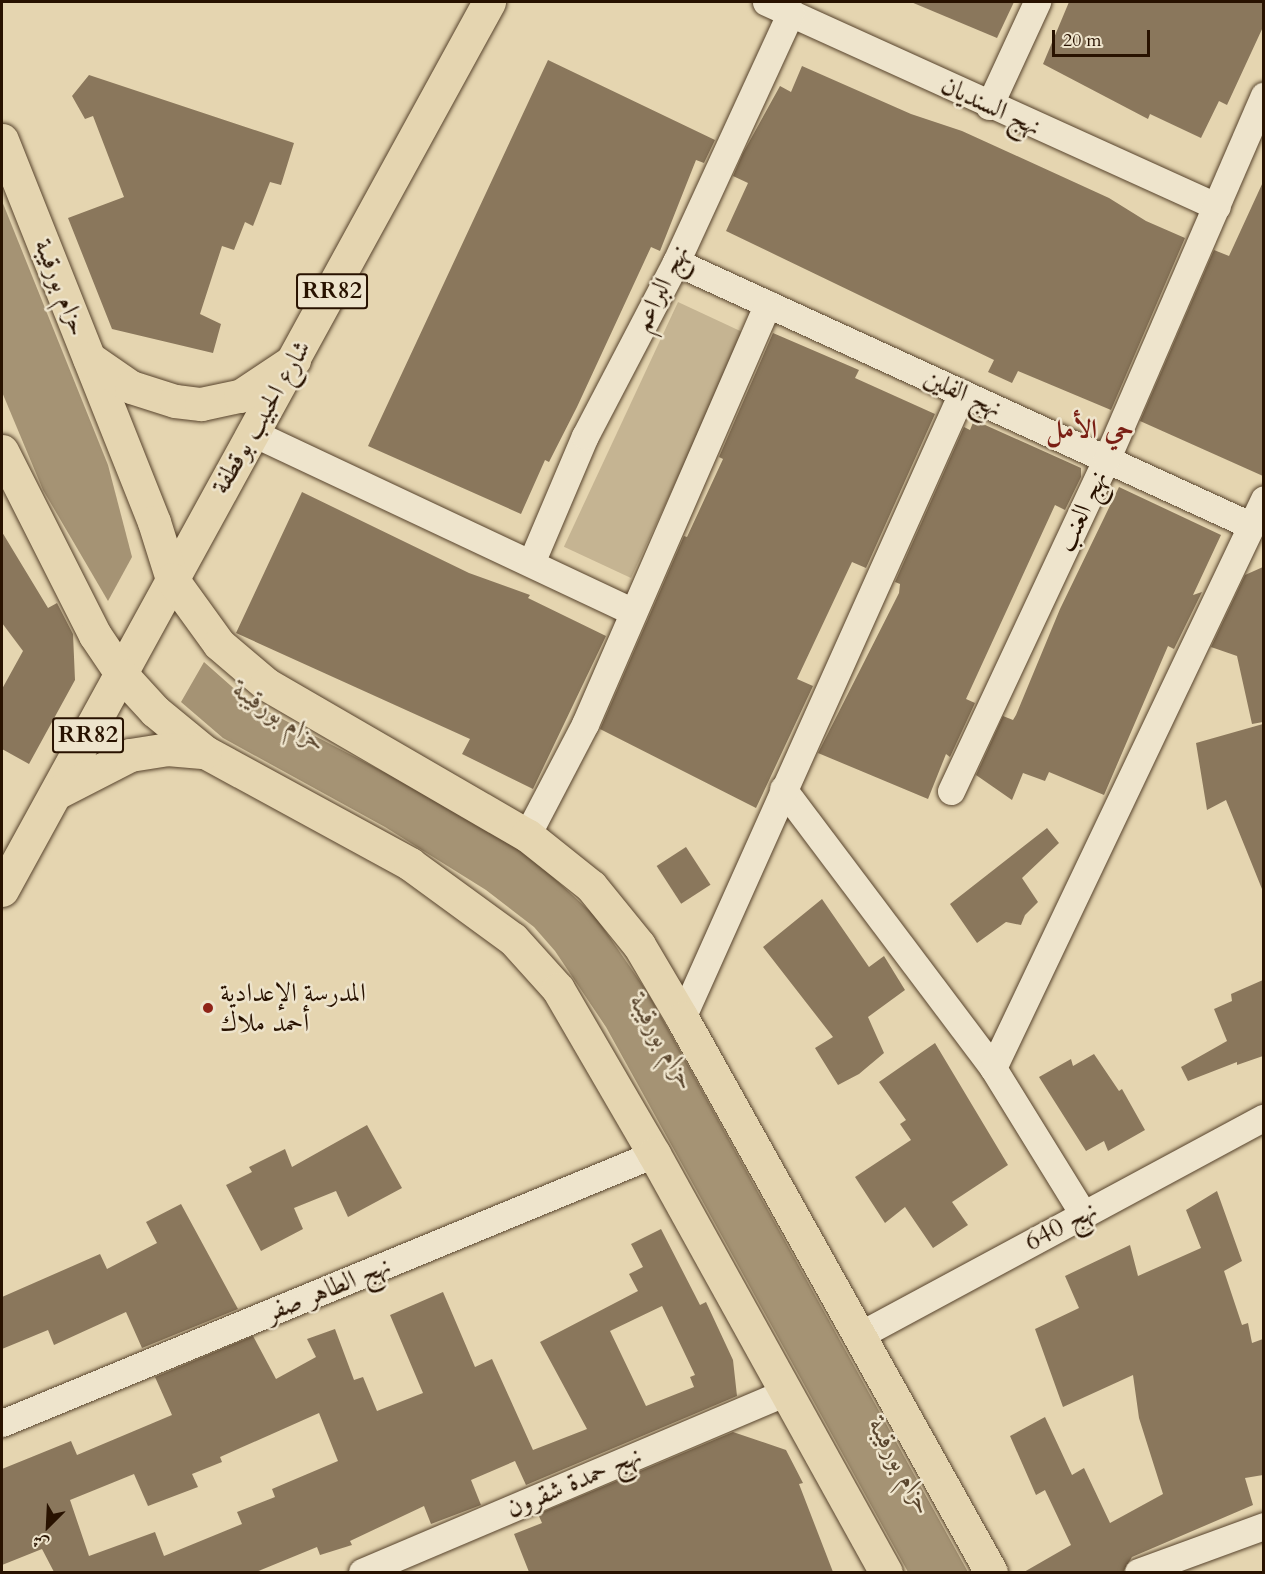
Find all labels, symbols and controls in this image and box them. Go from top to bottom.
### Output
scale bar [1055,18,1152,56]
text: 20 m [1063,28,1102,53]
street label: نهج السنديان [936,69,1046,143]
street label: حزام بورقيبة [27,234,95,340]
street label: نهج البراعم [626,239,696,337]
road number: RR82 [296,270,368,312]
street label: شارع الحبيب بوقطفة [204,335,318,499]
street label: نهج الفلين [919,362,1007,424]
district label: حي الأمل [1046,414,1134,446]
street label: نهج العنب [1050,465,1114,557]
water label: حزام بورقيبة [227,673,333,759]
road number: RR82 [52,714,124,756]
place label: المدرسة الإعدادية أحمد ملاك [220,977,366,1038]
water label: حزام بورقيبة [622,988,704,1096]
marker: المدرسة الإعدادية أحمد ملاك [201,1001,215,1015]
street label: نهج 640 [1020,1194,1102,1258]
street label: نهج الطاهر صفر [261,1250,395,1328]
water label: حزام بورقيبة [861,1412,941,1520]
street label: نهج حمدة شقرون [502,1440,646,1524]
north arrow [18,1496,78,1556]
text: ش [29,1529,52,1556]

